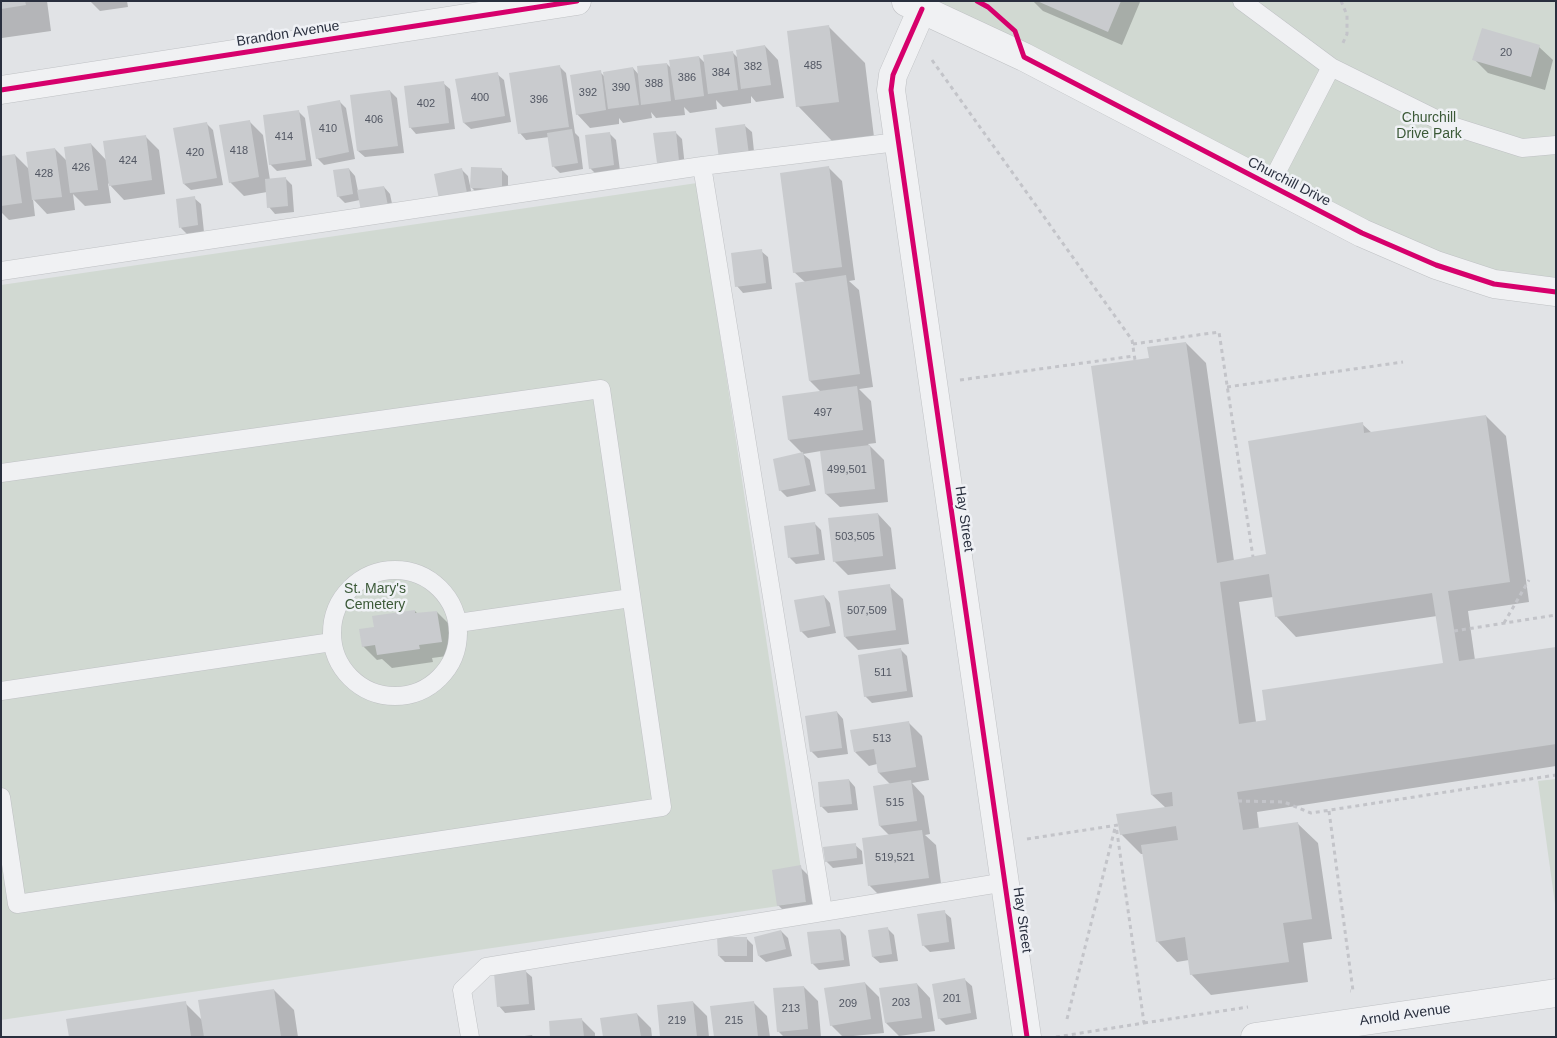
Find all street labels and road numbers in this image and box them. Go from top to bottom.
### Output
street label: Brandon Avenue [235,18,341,50]
street label: Churchill Drive [1245,154,1333,210]
street label: Hay Street [951,485,977,553]
street label: Hay Street [1009,886,1035,954]
street label: Arnold Avenue [1358,1000,1452,1030]

